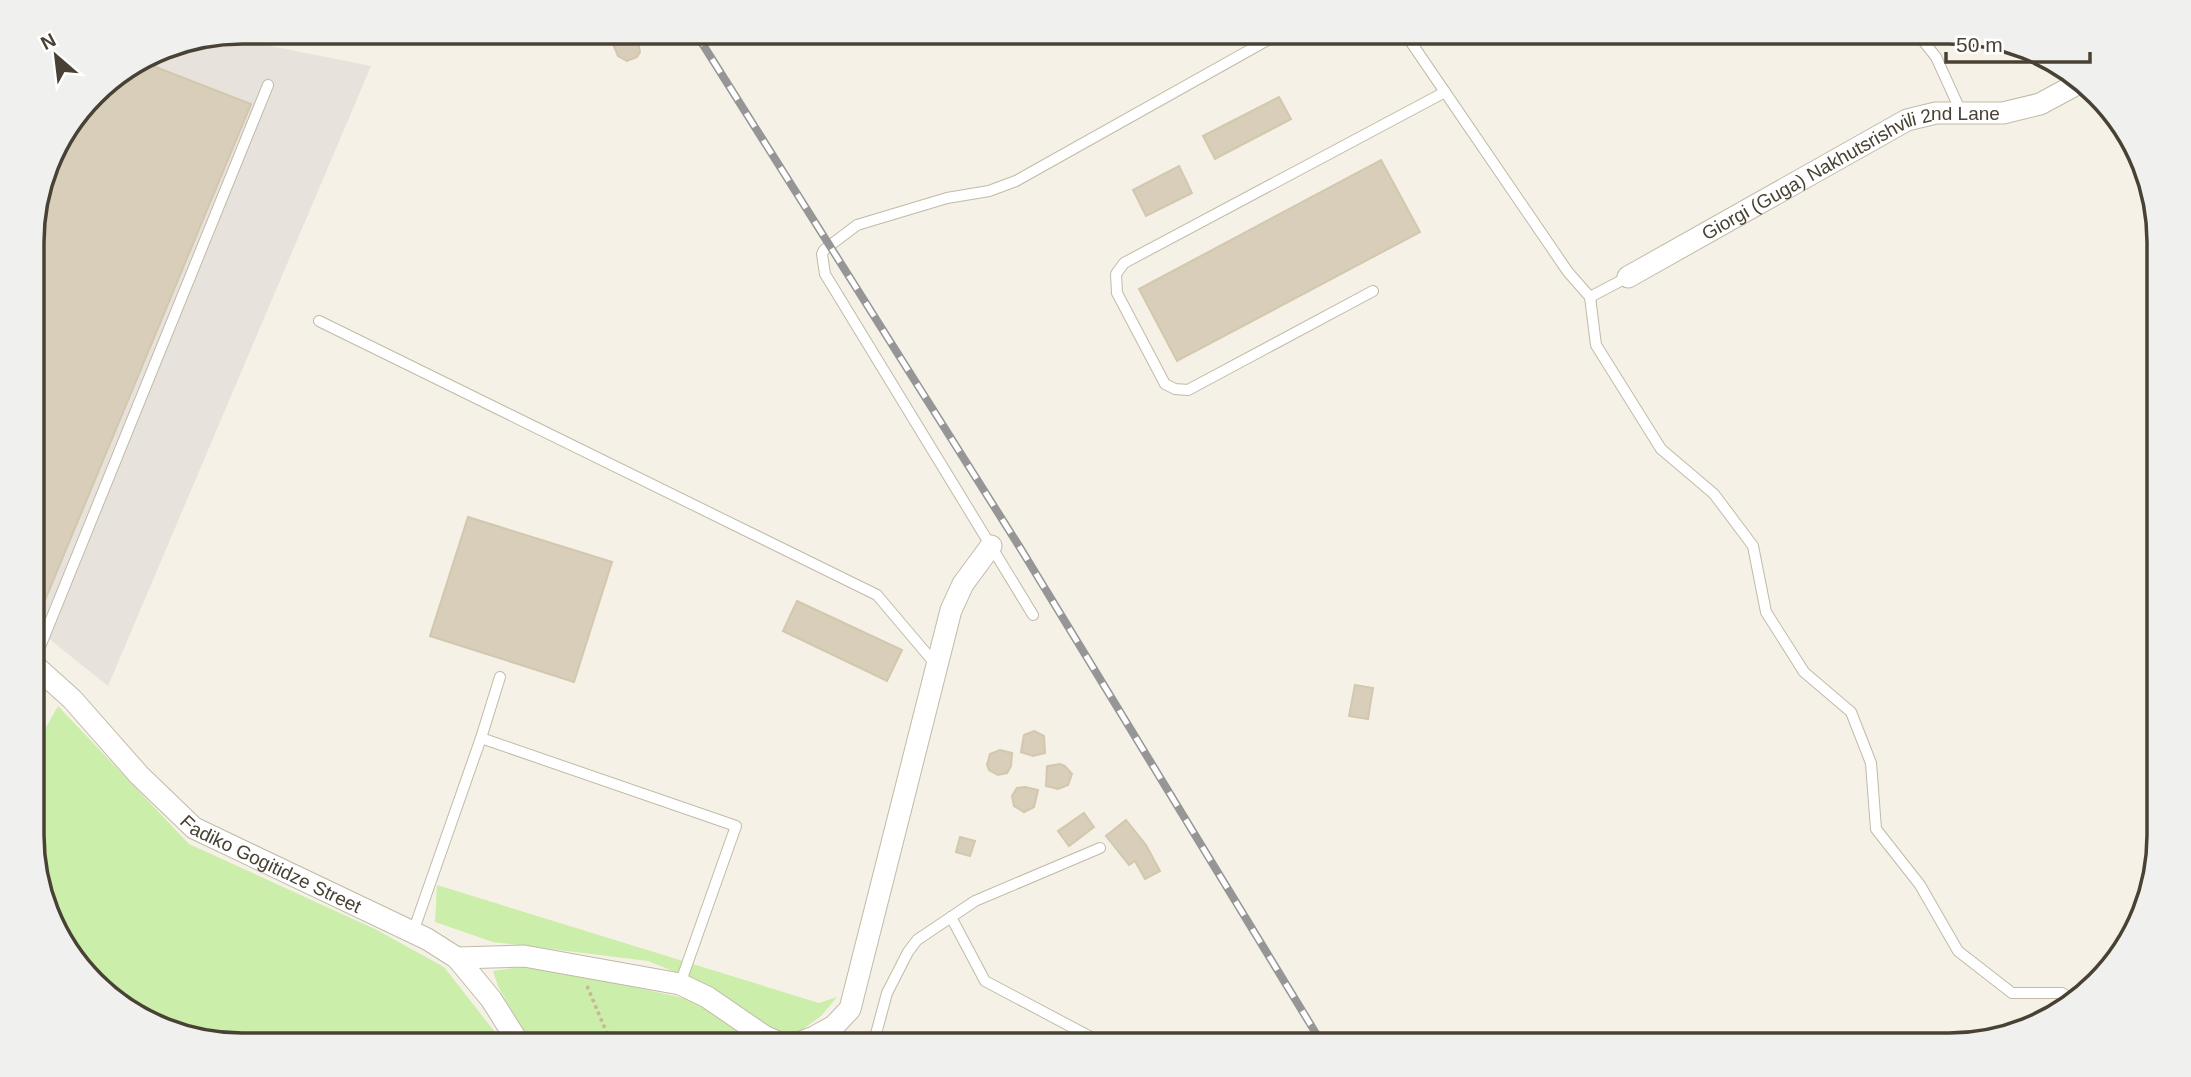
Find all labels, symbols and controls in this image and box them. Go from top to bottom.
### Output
north arrow [21,21,91,91]
scale bar [1946,21,2090,65]
text: N [37,29,59,54]
text: 50 m [1956,33,2003,56]
street label: Giorgi (Guga) Nakhutsrishvili 2nd Lane [1698,103,2000,244]
street label: Fadiko Gogitidze Street [176,811,365,917]

